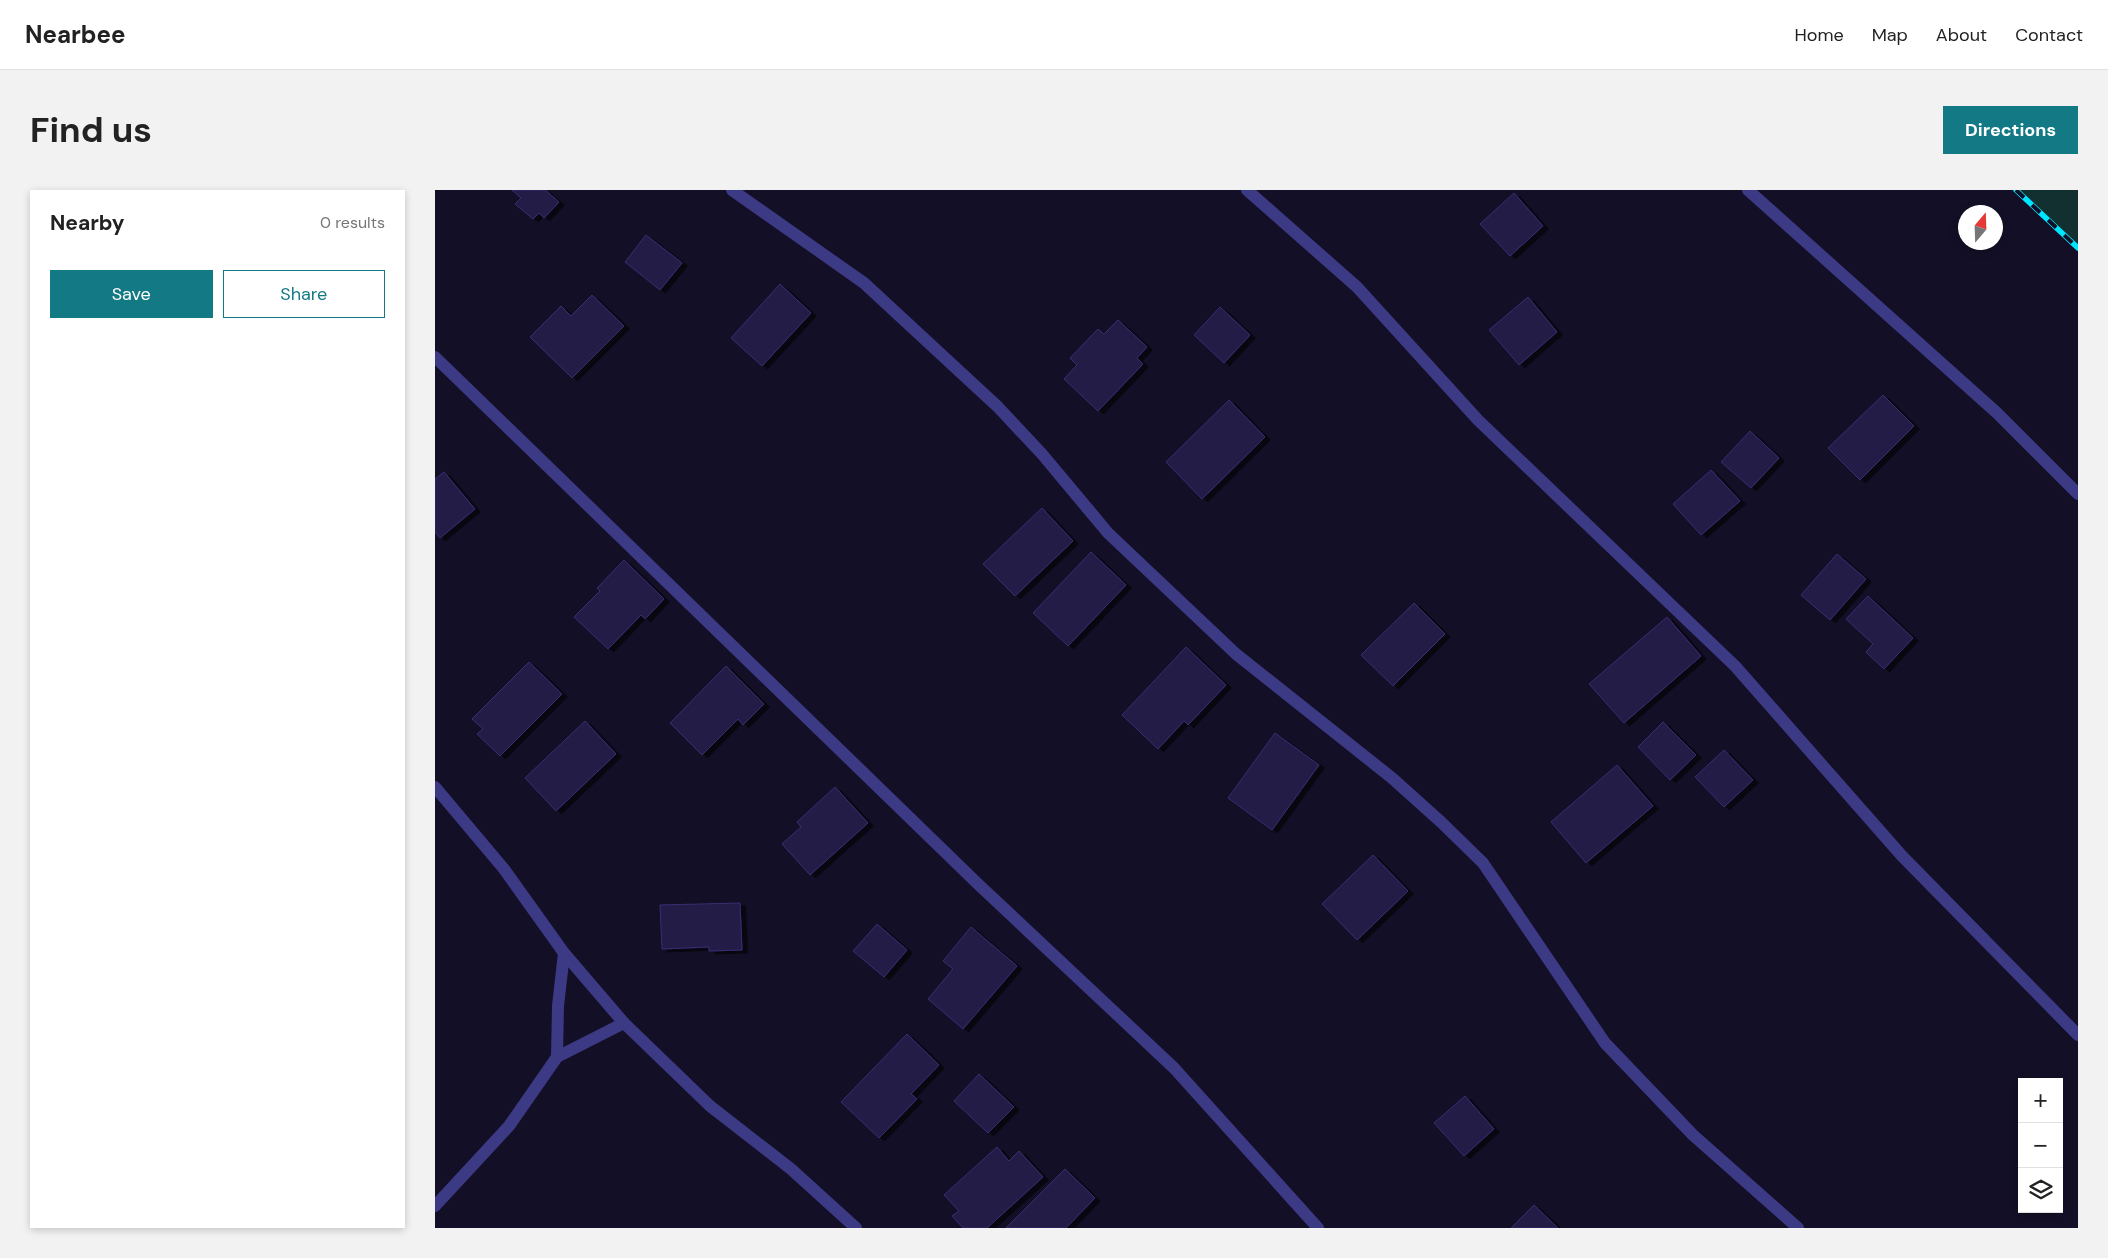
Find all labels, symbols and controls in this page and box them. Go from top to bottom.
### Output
text: Nearbee [25,19,125,50]
text: Home [1794,23,1844,47]
text: Map [1872,23,1908,47]
text: About [1936,23,1987,47]
text: Contact [2015,23,2083,47]
button: Directions [1943,106,2078,154]
text: Find us [30,107,152,153]
north arrow [1958,205,2003,250]
text: Nearby [50,209,124,237]
text: 0 results [320,212,385,233]
button: Save [50,270,213,318]
button: Share [223,270,385,318]
map controls [2018,1078,2063,1213]
button: + [2018,1078,2063,1123]
button: − [2018,1123,2063,1168]
button: layers [2018,1168,2063,1213]

